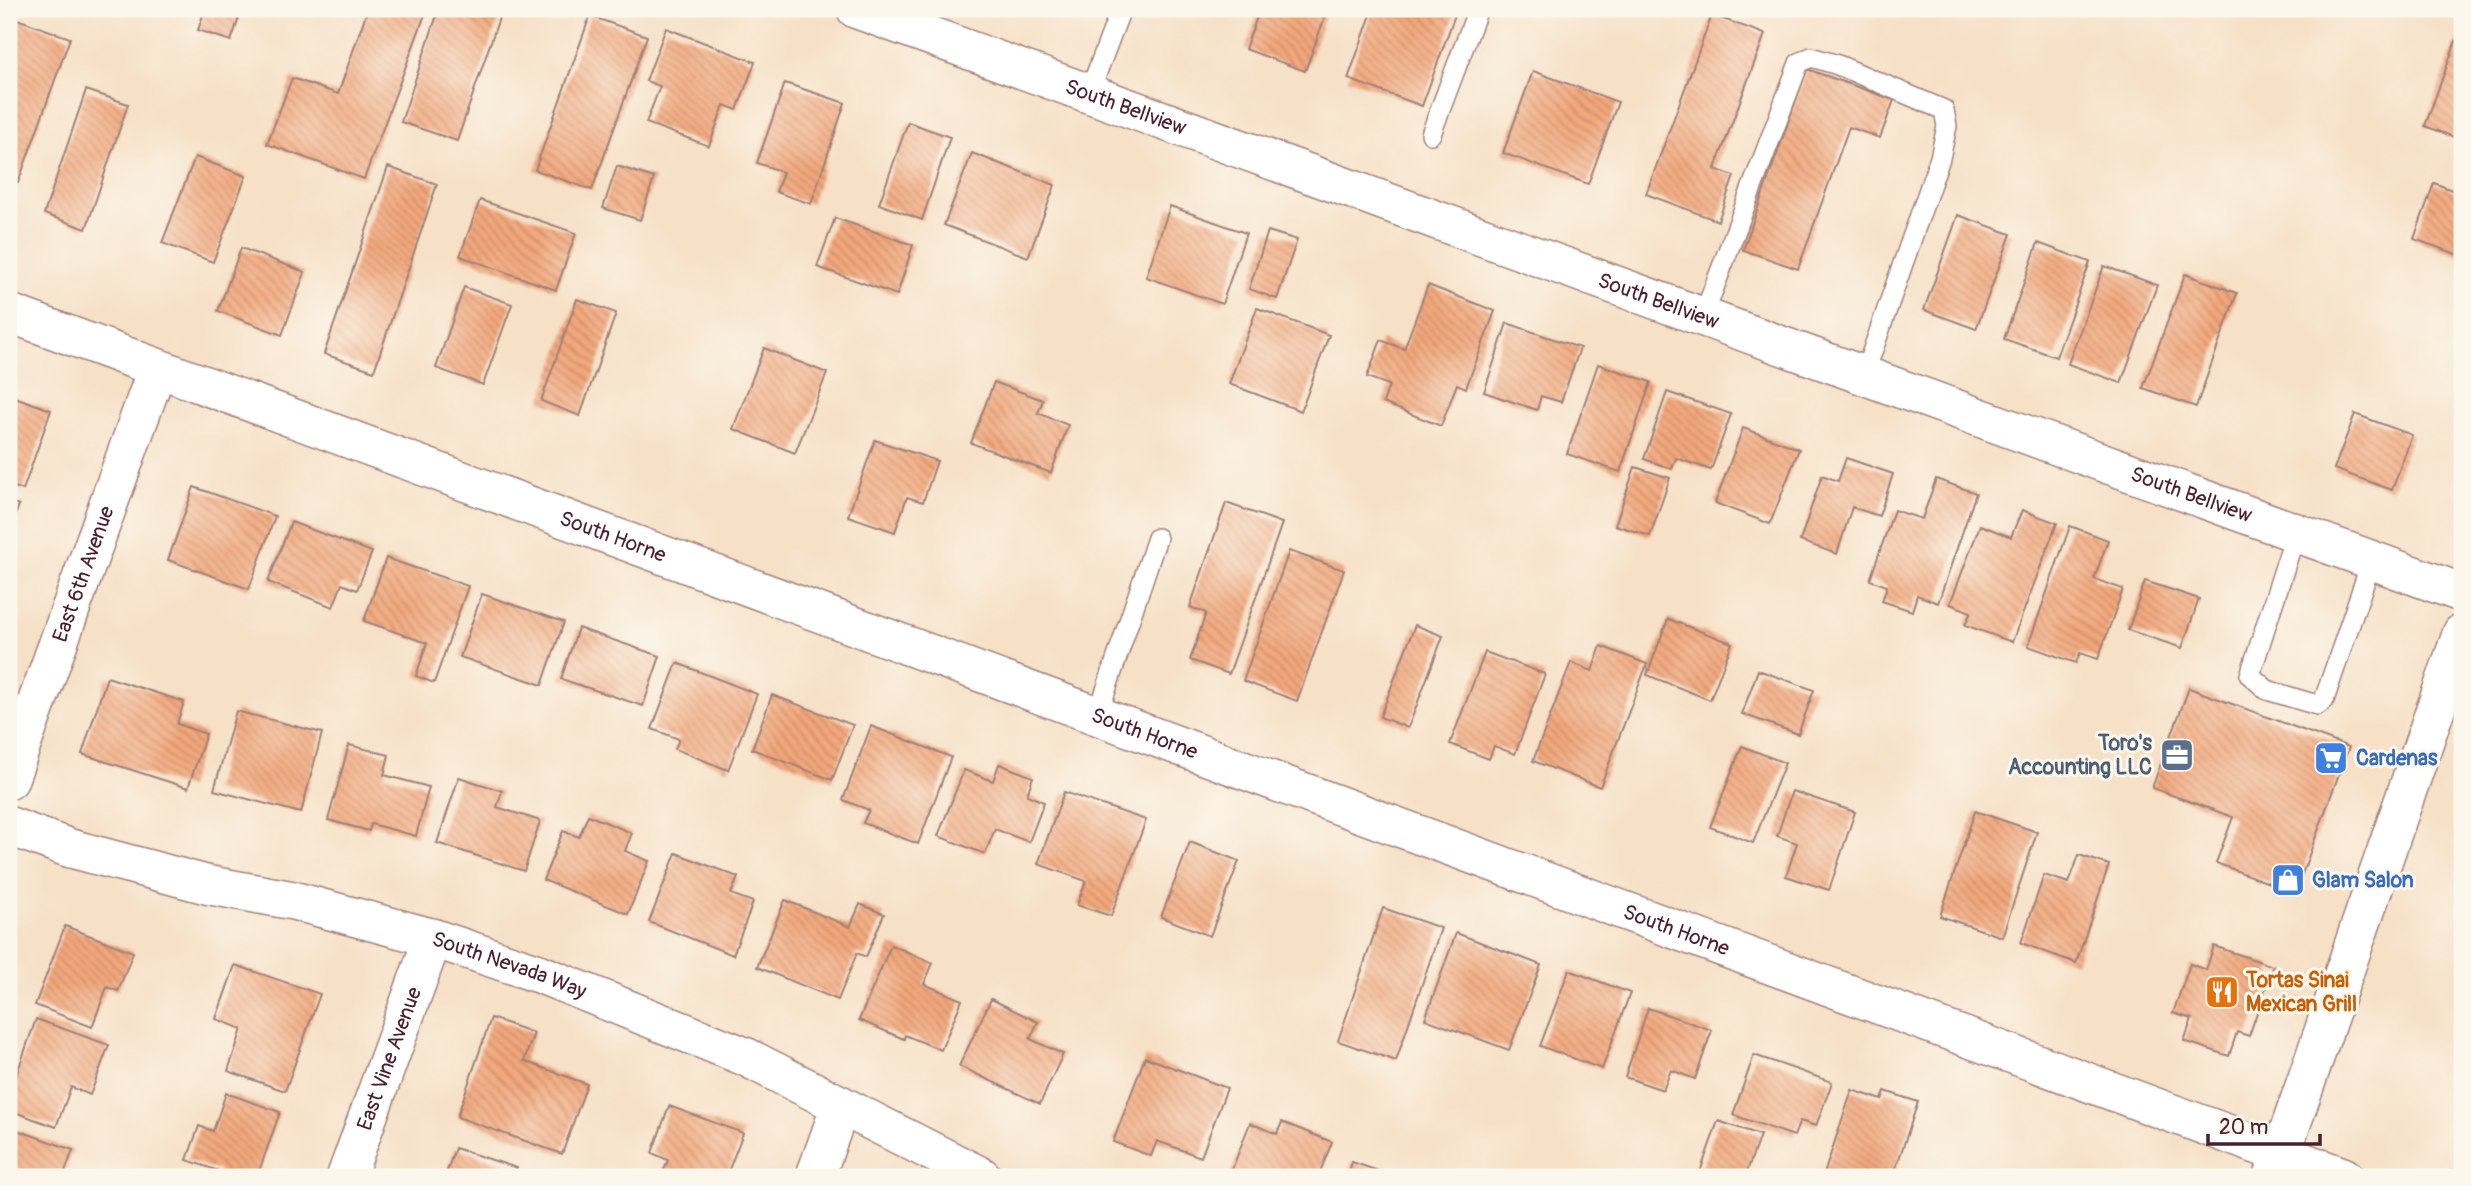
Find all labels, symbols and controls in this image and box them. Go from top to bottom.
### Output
street label: South Bellview [1061,73,1190,142]
street label: South Bellview [1594,267,1723,336]
street label: South Bellview [2127,461,2256,529]
street label: East 6th Avenue [47,502,121,646]
street label: South Horne [556,505,670,569]
street label: South Horne [1088,702,1202,766]
place label: Toro's Accounting LLC [2008,730,2153,781]
office icon: Toro's Accounting LLC [2158,736,2196,774]
supermarket icon: Cardenas [2312,739,2350,777]
place label: Cardenas [2356,745,2438,772]
shop icon: Glam Salon [2269,861,2307,899]
place label: Glam Salon [2312,867,2414,894]
street label: South Horne [1619,899,1734,963]
street label: South Nevada Way [428,926,590,1005]
place label: Tortas Sinai Mexican Grill [2245,967,2357,1018]
restaurant icon: Tortas Sinai Mexican Grill [2203,973,2241,1011]
street label: East Vine Avenue [351,983,428,1134]
scale bar [2208,1102,2320,1146]
text: 20 m [2219,1114,2268,1141]

